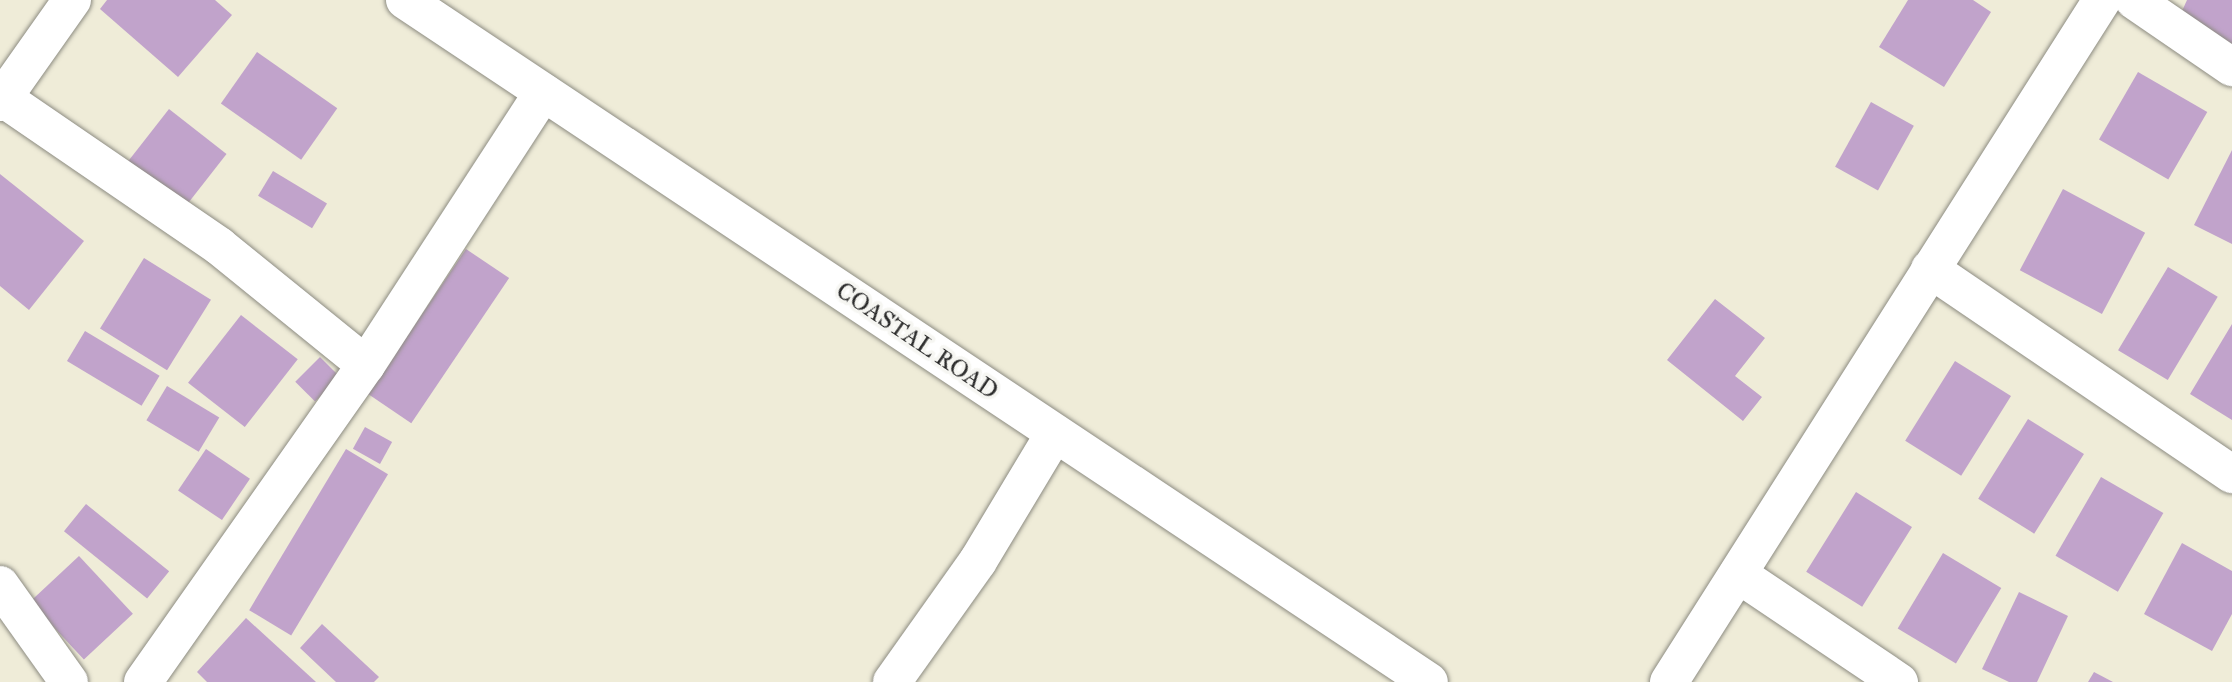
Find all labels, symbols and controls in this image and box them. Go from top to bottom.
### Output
street label: COASTAL ROAD [831,276,1003,406]

